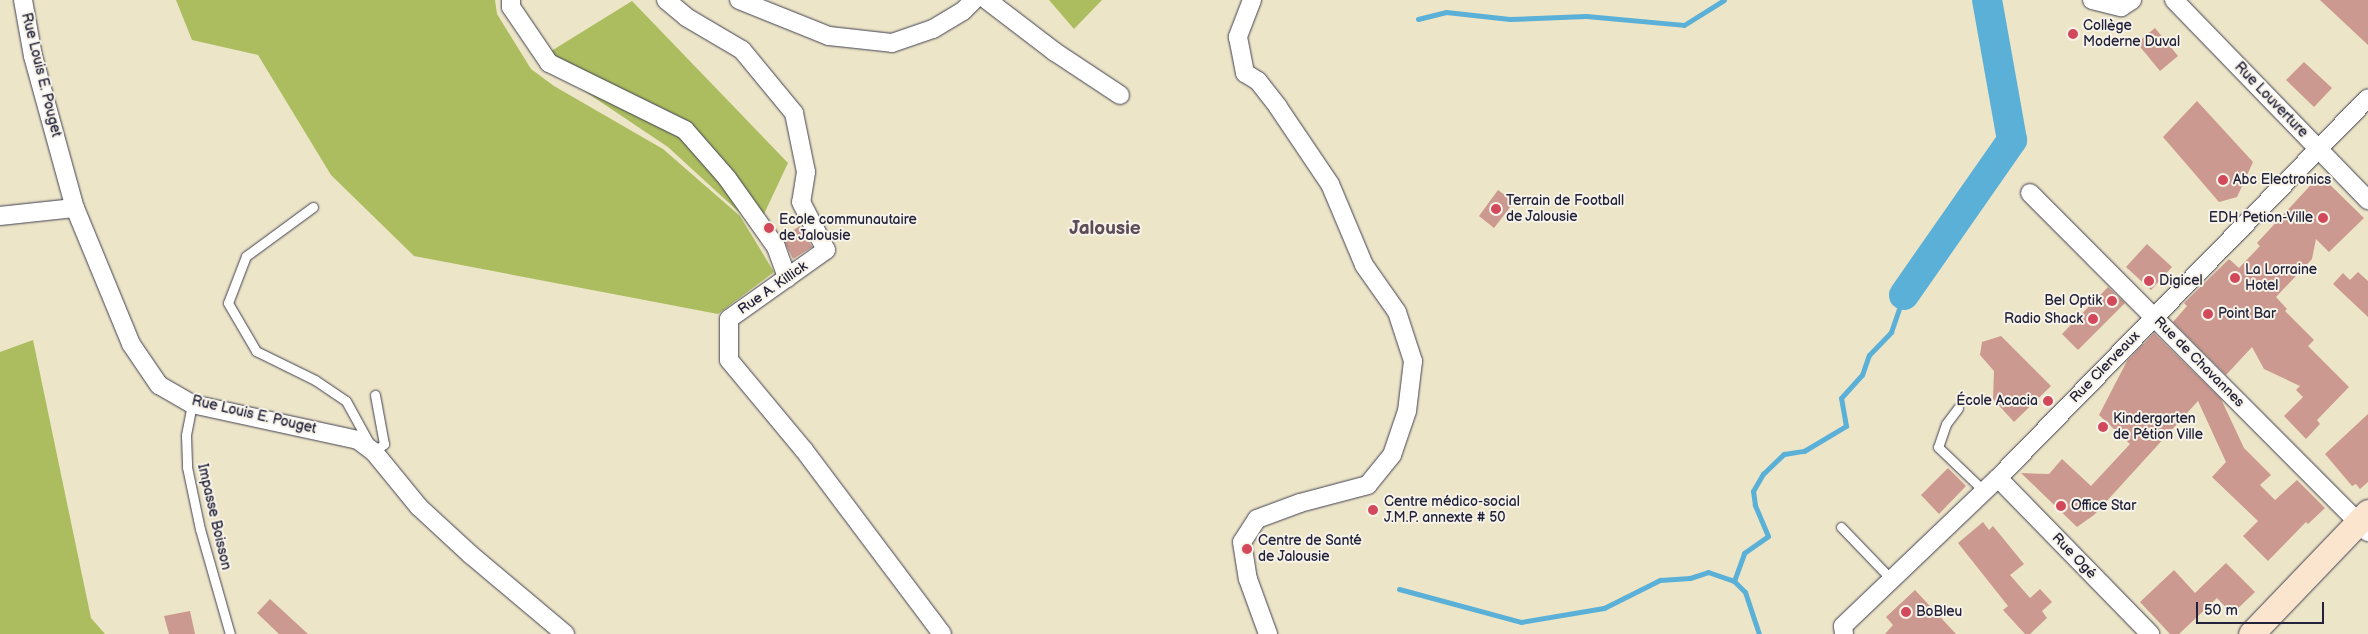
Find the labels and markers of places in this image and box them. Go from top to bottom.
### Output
place label: Collège Moderne Duval [2083,18,2180,50]
marker: Collège Moderne Duval [2067,28,2079,40]
place label: Abc Electronics [2233,172,2331,188]
marker: Abc Electronics [2217,174,2229,186]
place label: Terrain de Football de Jalousie [1506,193,1624,226]
marker: Terrain de Football de Jalousie [1490,203,1502,215]
place label: EDH Petion-Ville [2209,210,2313,226]
place label: Ecole communautaire de Jalousie [779,212,917,244]
marker: EDH Petion-Ville [2317,212,2329,224]
marker: Ecole communautaire de Jalousie [763,222,775,234]
place label: La Lorraine Hotel [2245,262,2317,294]
marker: La Lorraine Hotel [2229,272,2241,284]
place label: Digicel [2159,273,2203,289]
marker: Digicel [2143,275,2155,287]
place label: Bel Optik [2044,293,2102,309]
marker: Bel Optik [2106,295,2118,307]
place label: Point Bar [2218,306,2276,322]
marker: Point Bar [2202,308,2214,320]
place label: Radio Shack [2004,311,2083,327]
marker: Radio Shack [2087,313,2099,325]
place label: École Acacia [1956,393,2038,409]
marker: École Acacia [2042,395,2054,407]
place label: Kindergarten de Pétion Ville [2113,411,2203,444]
marker: Kindergarten de Pétion Ville [2097,421,2109,433]
place label: Centre médico-social J.M.P. annexte # 50 [1384,494,1520,526]
place label: Office Star [2071,498,2136,514]
marker: Office Star [2055,500,2067,512]
marker: Centre médico-social J.M.P. annexte # 50 [1366,503,1380,517]
place label: Centre de Santé de Jalousie [1258,533,1362,566]
marker: Centre de Santé de Jalousie [1240,542,1254,556]
place label: BoBleu [1916,604,1962,620]
marker: BoBleu [1900,606,1912,618]

